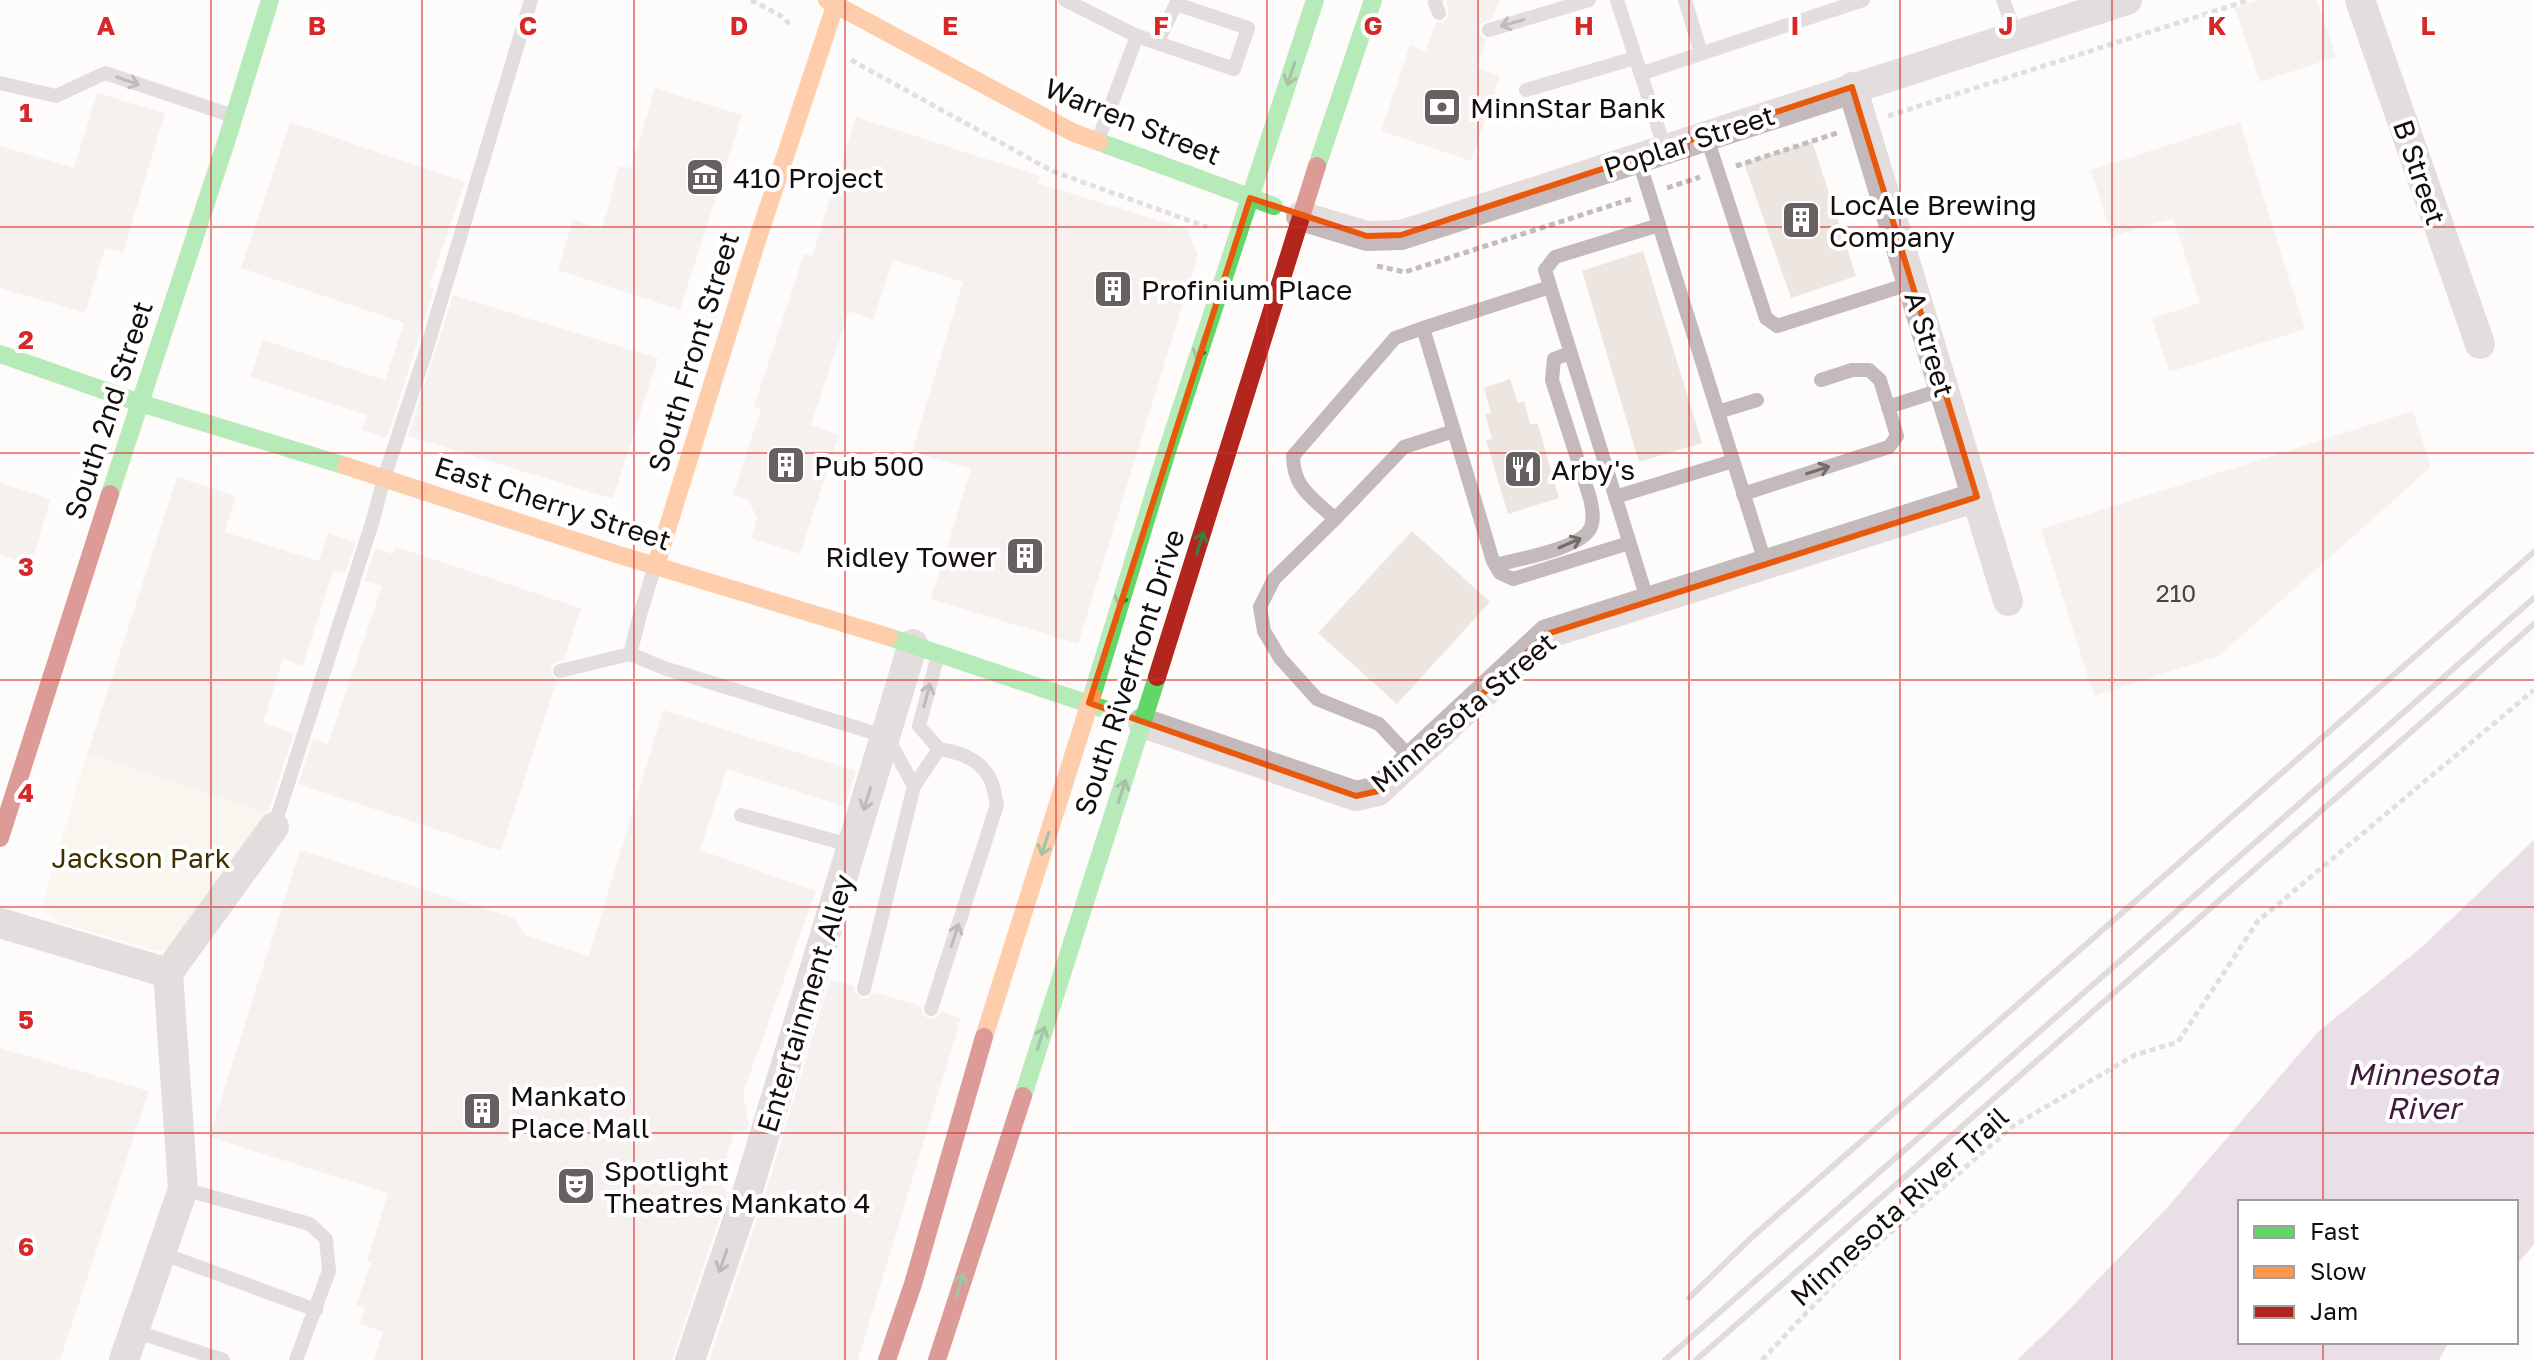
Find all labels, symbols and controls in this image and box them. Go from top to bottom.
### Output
text: A [97,10,116,41]
text: B [308,10,326,41]
text: C [519,10,537,41]
text: D [730,10,748,41]
text: E [942,10,958,41]
text: F [1153,10,1169,41]
text: G [1363,10,1383,41]
text: H [1574,10,1594,41]
text: I [1791,10,1799,41]
text: J [1999,10,2013,41]
text: K [2208,10,2227,41]
text: L [2421,10,2436,41]
one-way arrow [1500,16,1526,31]
one-way arrow [1282,61,1297,86]
street label: Warren Street [1040,71,1226,171]
one-way arrow [115,75,140,89]
bank icon: MinnStar Bank [1421,86,1463,128]
place label: MinnStar Bank [1470,91,1666,124]
text: 1 [19,97,33,128]
street label: Poplar Street [1599,98,1779,184]
street label: B Street [2387,115,2453,229]
museum icon: 410 Project [684,156,726,198]
place label: 410 Project [733,161,884,194]
place label: LocAle Brewing Company [1829,188,2037,253]
building icon: LocAle Brewing Company [1780,199,1822,241]
street label: South Front Street [641,228,745,476]
building icon: Profinium Place [1092,268,1134,310]
place label: Profinium Place [1141,273,1352,306]
street label: A Street [1898,287,1962,401]
street label: South 2nd Street [57,297,159,523]
text: 2 [18,324,34,355]
one-way arrow [1192,335,1207,360]
building icon: Pub 500 [765,444,807,486]
restaurant icon: Arby's [1502,448,1544,490]
street label: East Cherry Street [431,449,675,557]
place label: Pub 500 [814,449,924,482]
place label: Arby's [1551,453,1635,486]
one-way arrow [1805,462,1830,477]
street label: South Riverfront Drive [1067,525,1191,819]
one-way arrow [1193,531,1208,556]
one-way arrow [1557,534,1582,549]
building icon: Ridley Tower [1004,535,1046,577]
place label: Ridley Tower [825,540,997,573]
text: 3 [18,551,34,582]
house number: 210 [2156,578,2196,607]
one-way arrow [1114,582,1129,608]
street label: Minnesota Street [1364,625,1562,799]
one-way arrow [920,682,935,708]
text: 4 [18,777,34,808]
one-way arrow [1115,779,1130,804]
one-way arrow [859,786,874,812]
one-way arrow [1036,831,1051,856]
park label: Jackson Park [52,841,231,874]
street label: Entertainment Alley [750,870,860,1136]
one-way arrow [949,923,963,948]
text: 5 [18,1004,34,1035]
one-way arrow [1034,1026,1049,1051]
water label: Minnesota River [2348,1056,2500,1126]
place label: Mankato Place Mall [510,1079,649,1144]
building icon: Mankato Place Mall [461,1090,503,1132]
street label: Minnesota River Trail [1783,1100,2015,1312]
place label: Spotlight Theatres Mankato 4 [604,1154,871,1219]
theatre icon: Spotlight Theatres Mankato 4 [555,1165,597,1207]
legend [2238,1200,2518,1344]
text: Fast [2310,1216,2360,1245]
text: 6 [18,1231,34,1262]
one-way arrow [715,1249,730,1274]
text: Slow [2310,1256,2366,1285]
one-way arrow [953,1273,968,1299]
text: Jam [2310,1296,2358,1325]

